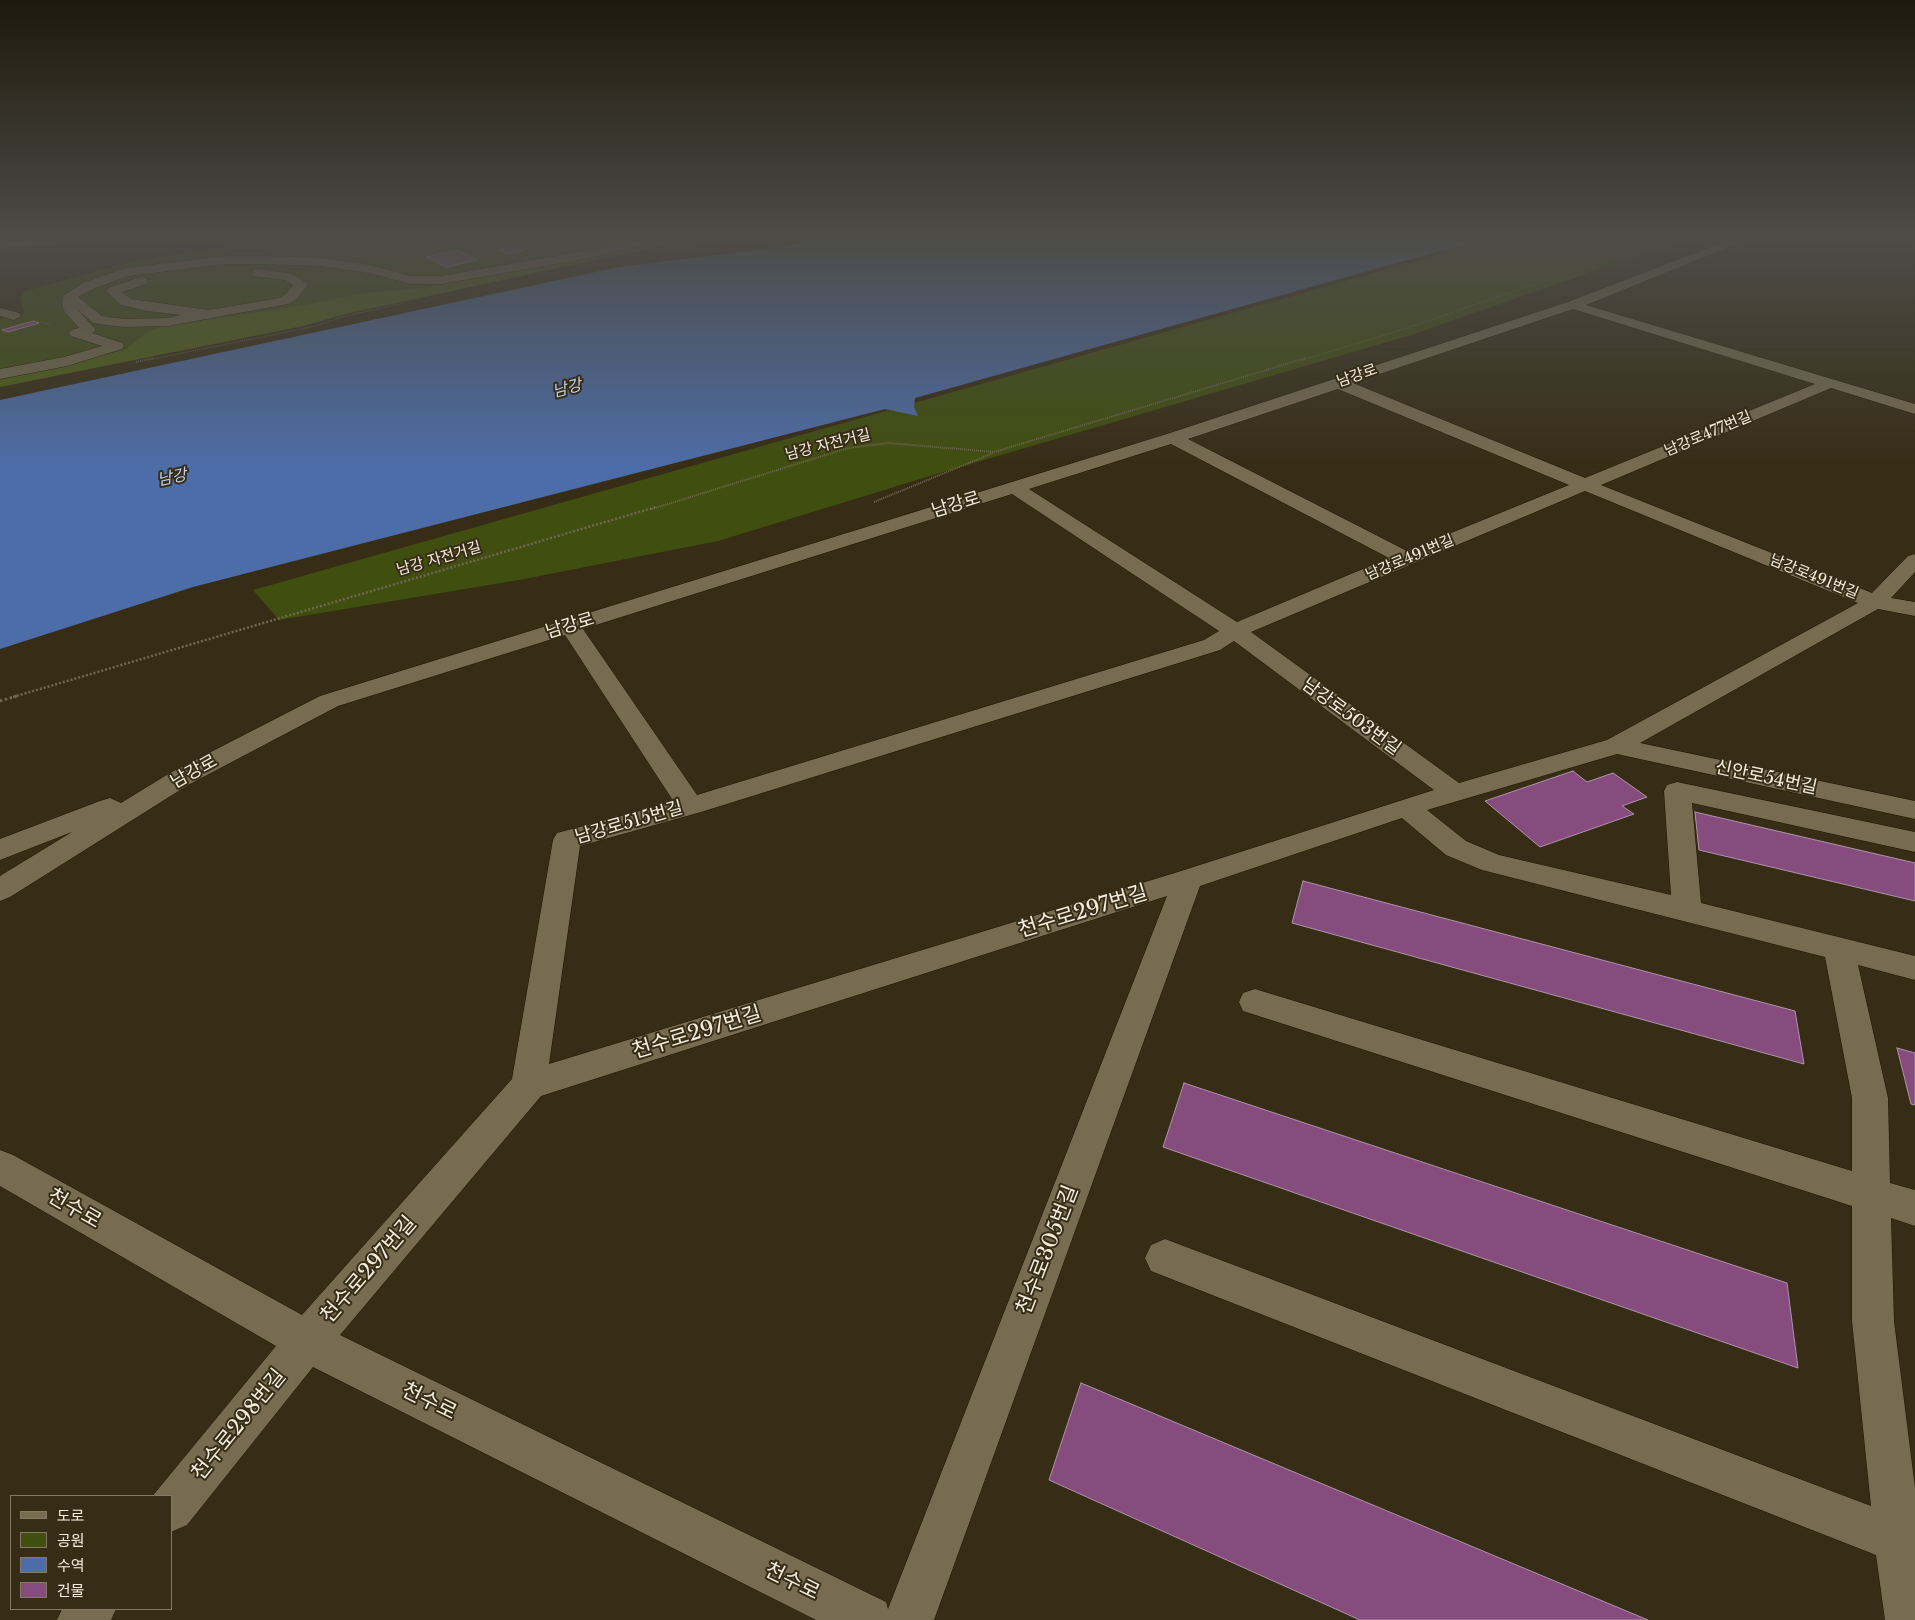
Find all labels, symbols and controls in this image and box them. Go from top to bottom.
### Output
street label: 남강로 [1334,361,1380,391]
water label: 남강 [550,376,584,402]
street label: 남강로477번길 [1662,408,1754,460]
street label: 남강 자전거길 [784,426,872,464]
water label: 남강 [156,466,188,490]
street label: 남강로 [929,487,983,523]
street label: 남강로491번길 [1363,531,1457,585]
street label: 남강 자전거길 [395,538,483,580]
street label: 남강로491번길 [1767,551,1861,603]
street label: 남강로 [543,608,597,644]
street label: 남강로503번길 [1297,674,1405,760]
street label: 남강로 [167,751,221,793]
street label: 신안로54번길 [1713,757,1819,799]
street label: 남강로515번길 [573,797,685,849]
street label: 천수로297번길 [1015,880,1151,944]
street label: 천수로297번길 [629,1001,765,1065]
street label: 천수로305번길 [1012,1182,1084,1318]
street label: 천수로 [43,1184,105,1234]
street label: 천수로297번길 [316,1211,422,1329]
street label: 천수로298번길 [186,1364,292,1486]
street label: 천수로 [397,1378,461,1426]
legend [10,1495,172,1610]
text: 도로 [57,1506,85,1525]
text: 공원 [57,1531,85,1550]
text: 수역 [57,1556,85,1575]
street label: 천수로 [760,1558,824,1606]
text: 건물 [57,1581,85,1600]

